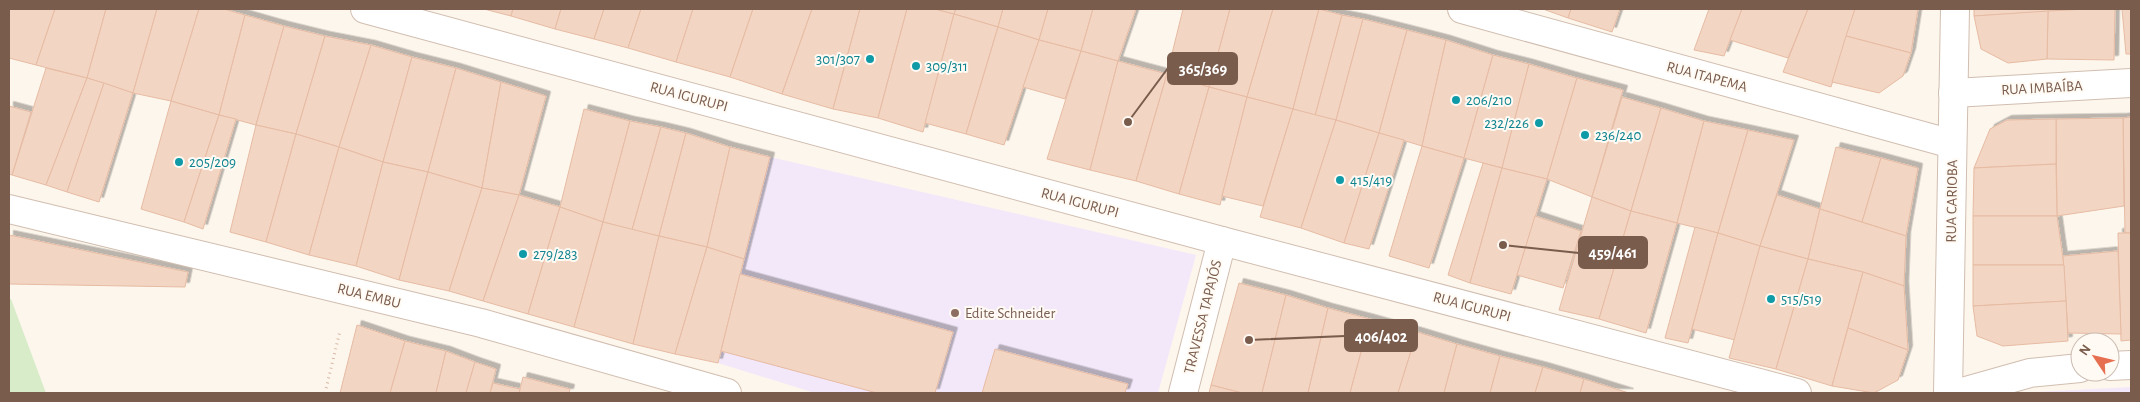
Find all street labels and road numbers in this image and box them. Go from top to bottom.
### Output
street label: RUA ITAPEMA [1665,59,1749,95]
street label: RUA IMBAÍBA [2001,76,2083,98]
street label: RUA IGURUPI [649,79,729,115]
street label: RUA CARIOBA [1944,159,1960,243]
street label: RUA IGURUPI [1040,185,1120,221]
street label: TRAVESSA TAPAJÓS [1180,258,1224,376]
street label: RUA EMBU [336,281,402,311]
street label: RUA IGURUPI [1432,289,1512,325]

